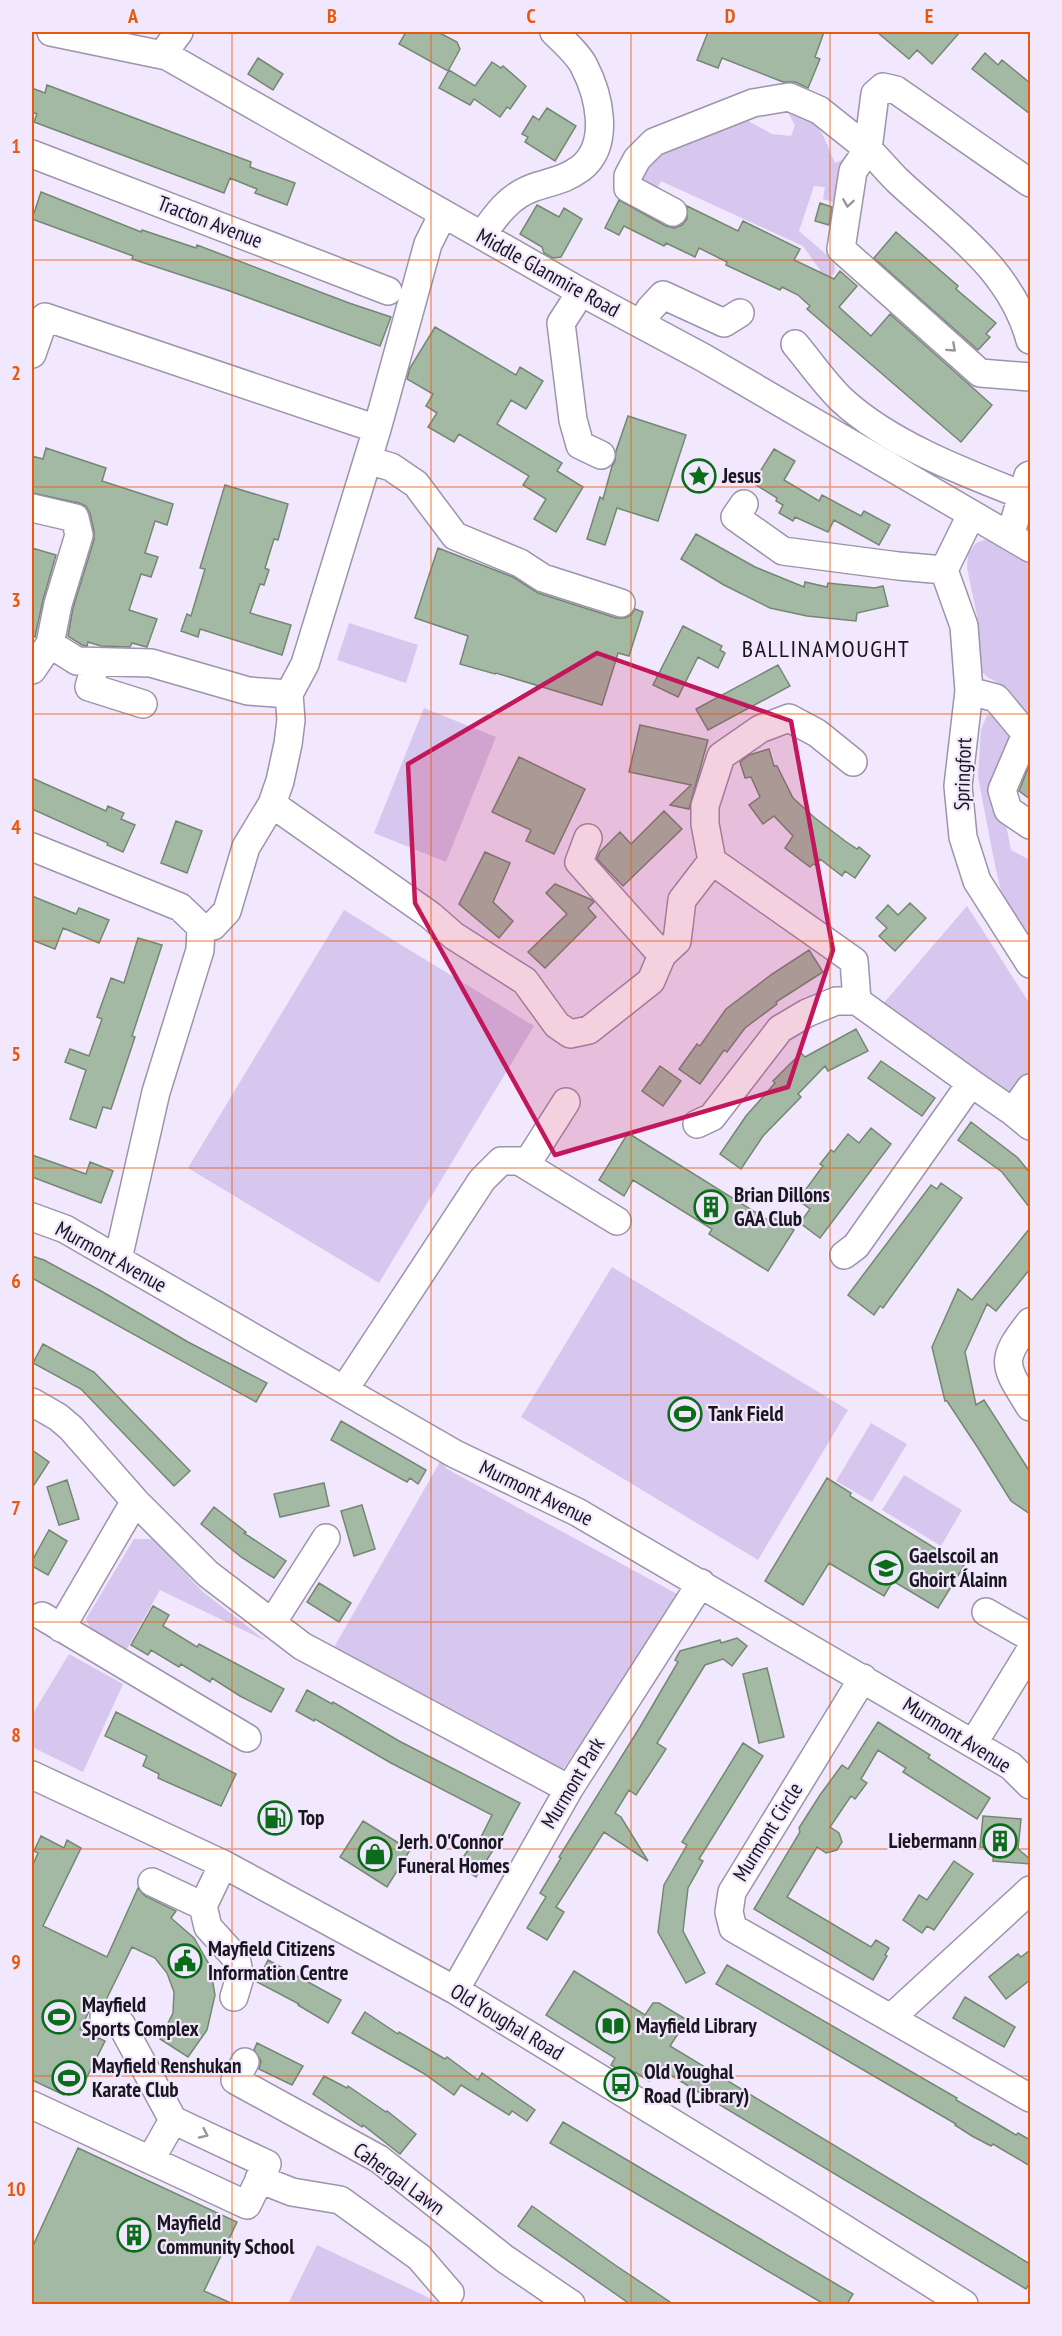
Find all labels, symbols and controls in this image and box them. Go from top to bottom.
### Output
text: A [127,3,139,29]
text: B [327,3,337,29]
text: C [526,3,536,29]
text: D [725,3,736,29]
text: E [925,3,933,29]
text: 1 [11,133,21,159]
street label: Tracton Avenue [154,189,266,254]
one-way arrow [843,198,855,207]
street label: Middle Glanmire Road [472,222,625,323]
one-way arrow [945,341,956,352]
text: 2 [11,360,21,386]
place icon: Jesus [681,458,717,494]
place label: Jesus [721,462,761,489]
text: 3 [11,587,21,613]
district label: BALLINAMOUGHT [742,633,910,664]
street label: Springfort [948,737,977,811]
text: 4 [11,814,21,840]
text: 5 [11,1041,21,1067]
place label: Brian Dillons GAA Club [734,1181,830,1232]
building icon: Brian Dillons GAA Club [693,1189,729,1225]
street label: Murmont Avenue [51,1215,172,1298]
text: 6 [11,1268,21,1294]
sports icon: Tank Field [667,1396,703,1432]
place label: Tank Field [708,1400,784,1427]
street label: Murmont Avenue [475,1453,597,1532]
text: 7 [11,1495,21,1521]
place label: Gaelscoil an Ghoirt Álainn [909,1542,1007,1593]
school or university icon: Gaelscoil an Ghoirt Álainn [868,1550,904,1586]
street label: Murmont Avenue [898,1691,1017,1779]
text: 8 [11,1722,21,1748]
street label: Murmont Park [535,1732,610,1833]
street label: Murmont Circle [727,1777,809,1886]
fuel station icon: Top [257,1800,293,1836]
place label: Top [298,1804,324,1831]
building icon: Liebermann [982,1823,1018,1859]
place label: Liebermann [888,1827,977,1854]
place label: Jerh. O'Connor Funeral Homes [397,1828,510,1879]
shop icon: Jerh. O'Connor Funeral Homes [357,1836,393,1872]
place label: Mayfield Citizens Information Centre [208,1935,348,1986]
public building icon: Mayfield Citizens Information Centre [167,1943,203,1979]
text: 9 [11,1949,21,1975]
street label: Old Youghal Road [446,1977,569,2066]
place label: Mayfield Sports Complex [82,1991,200,2042]
sports icon: Mayfield Sports Complex [41,1999,77,2035]
library icon: Mayfield Library [595,2008,631,2044]
place label: Mayfield Library [636,2012,757,2039]
place label: Mayfield Renshukan Karate Club [92,2052,241,2103]
place label: Old Youghal Road (Library) [644,2058,749,2109]
sports icon: Mayfield Renshukan Karate Club [51,2060,87,2096]
bus stop icon: Old Youghal Road (Library) [603,2066,639,2102]
one-way arrow [197,2127,208,2139]
street label: Cahergal Lawn [348,2136,450,2221]
text: 10 [6,2176,26,2202]
place label: Mayfield Community School [157,2209,295,2260]
building icon: Mayfield Community School [116,2217,152,2253]

